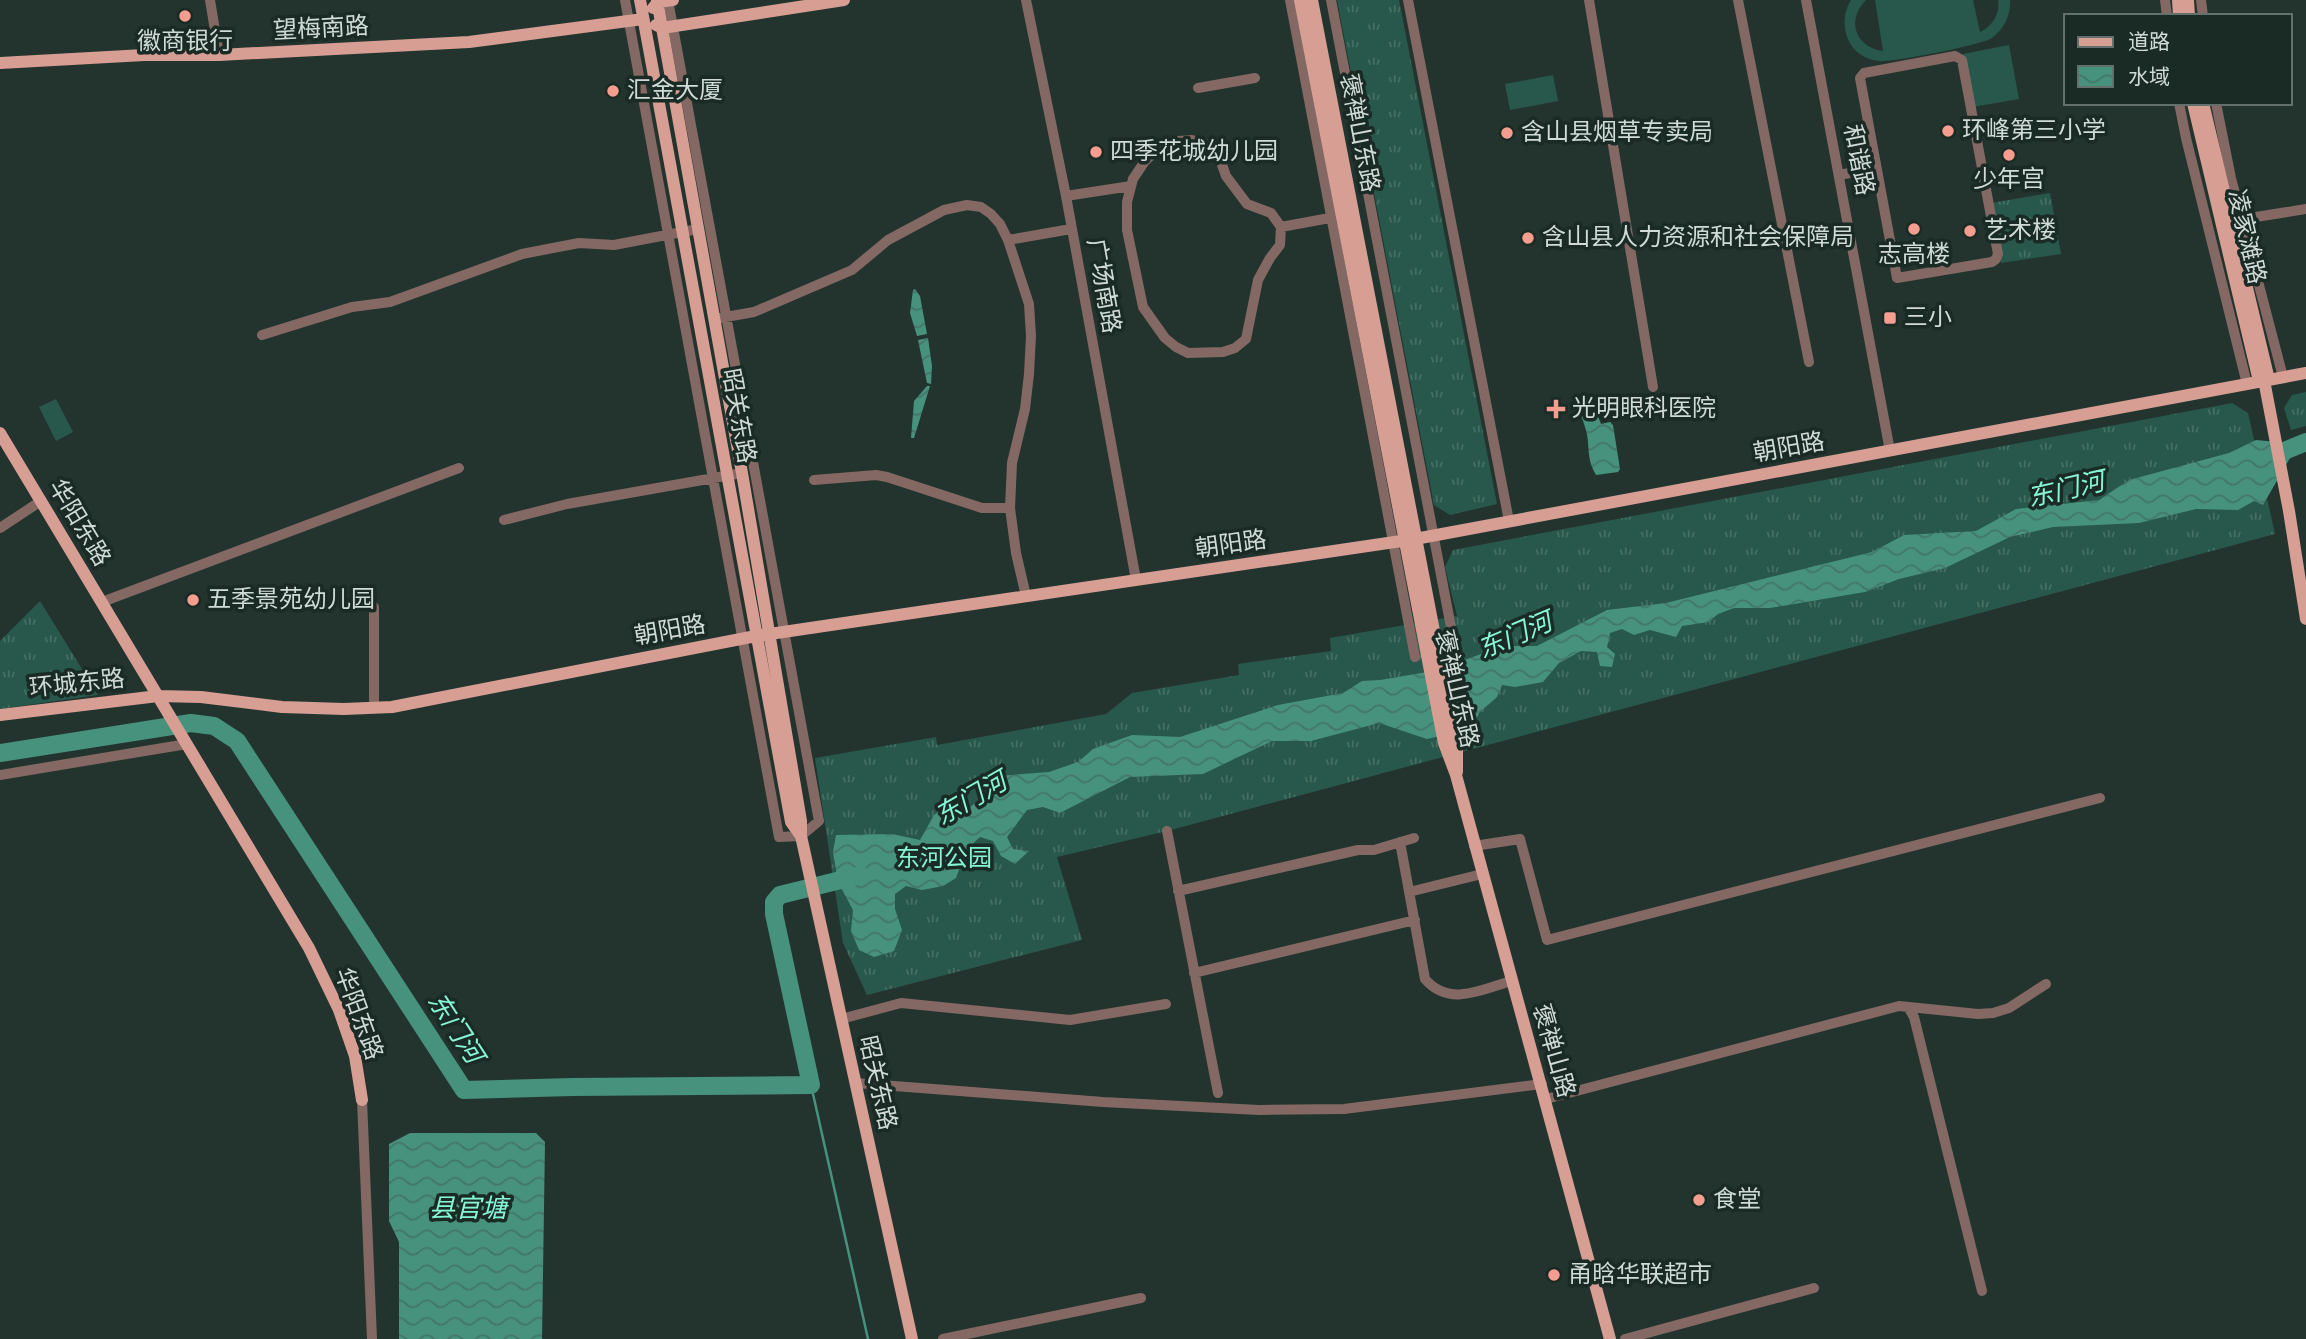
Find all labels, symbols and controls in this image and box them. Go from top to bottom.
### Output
marker: 徽商银行 [177,8,193,24]
street label: 望梅南路 [272,13,370,43]
legend [2064,14,2292,105]
place label: 徽商银行 [137,28,233,54]
text: 道路 [2128,31,2170,53]
text: 水域 [2128,66,2170,88]
street label: 褒禅山东路 [1336,71,1384,194]
place label: 汇金大厦 [627,77,723,103]
marker: 汇金大厦 [605,83,621,99]
place label: 环峰第三小学 [1962,117,2106,143]
place label: 含山县烟草专卖局 [1521,119,1713,145]
street label: 和谐路 [1839,122,1879,198]
marker: 环峰第三小学 [1940,123,1956,139]
marker: 含山县烟草专卖局 [1499,125,1515,141]
place label: 四季花城幼儿园 [1110,138,1278,164]
marker: 四季花城幼儿园 [1088,144,1104,160]
marker: 少年宫 [2001,147,2017,163]
place label: 少年宫 [1973,166,2045,192]
street label: 凌家滩路 [2224,187,2270,286]
place label: 艺术楼 [1984,217,2056,243]
marker: 志高楼 [1906,221,1922,237]
marker: 艺术楼 [1962,223,1978,239]
place label: 含山县人力资源和社会保障局 [1542,224,1854,250]
marker: 含山县人力资源和社会保障局 [1520,230,1536,246]
street label: 广场南路 [1083,236,1125,335]
place label: 志高楼 [1878,241,1950,267]
place label: 三小 [1904,305,1952,330]
marker: 三小 [1882,310,1898,326]
street label: 昭关东路 [718,366,760,465]
place label: 光明眼科医院 [1572,395,1716,421]
marker: 光明眼科医院 [1546,399,1566,419]
street label: 朝阳路 [1751,428,1827,466]
water label: 东门河 [2025,466,2112,511]
street label: 华阳东路 [44,475,116,570]
street label: 朝阳路 [1193,526,1268,562]
place label: 五季景苑幼儿园 [207,586,375,612]
marker: 五季景苑幼儿园 [185,592,201,608]
water label: 东门河 [1474,606,1561,663]
street label: 朝阳路 [632,611,708,649]
street label: 褒禅山东路 [1431,627,1483,750]
street label: 环城东路 [28,665,126,701]
water label: 东门河 [930,765,1016,830]
park label: 东河公园 [896,845,992,871]
street label: 华阳东路 [330,964,388,1063]
water label: 东门河 [423,988,491,1072]
street label: 褒禅山路 [1528,1001,1580,1100]
street label: 昭关东路 [855,1033,901,1132]
place label: 食堂 [1713,1186,1761,1212]
marker: 食堂 [1691,1192,1707,1208]
water label: 县官塘 [429,1194,511,1222]
place label: 甬晗华联超市 [1568,1261,1712,1287]
marker: 甬晗华联超市 [1546,1267,1562,1283]

